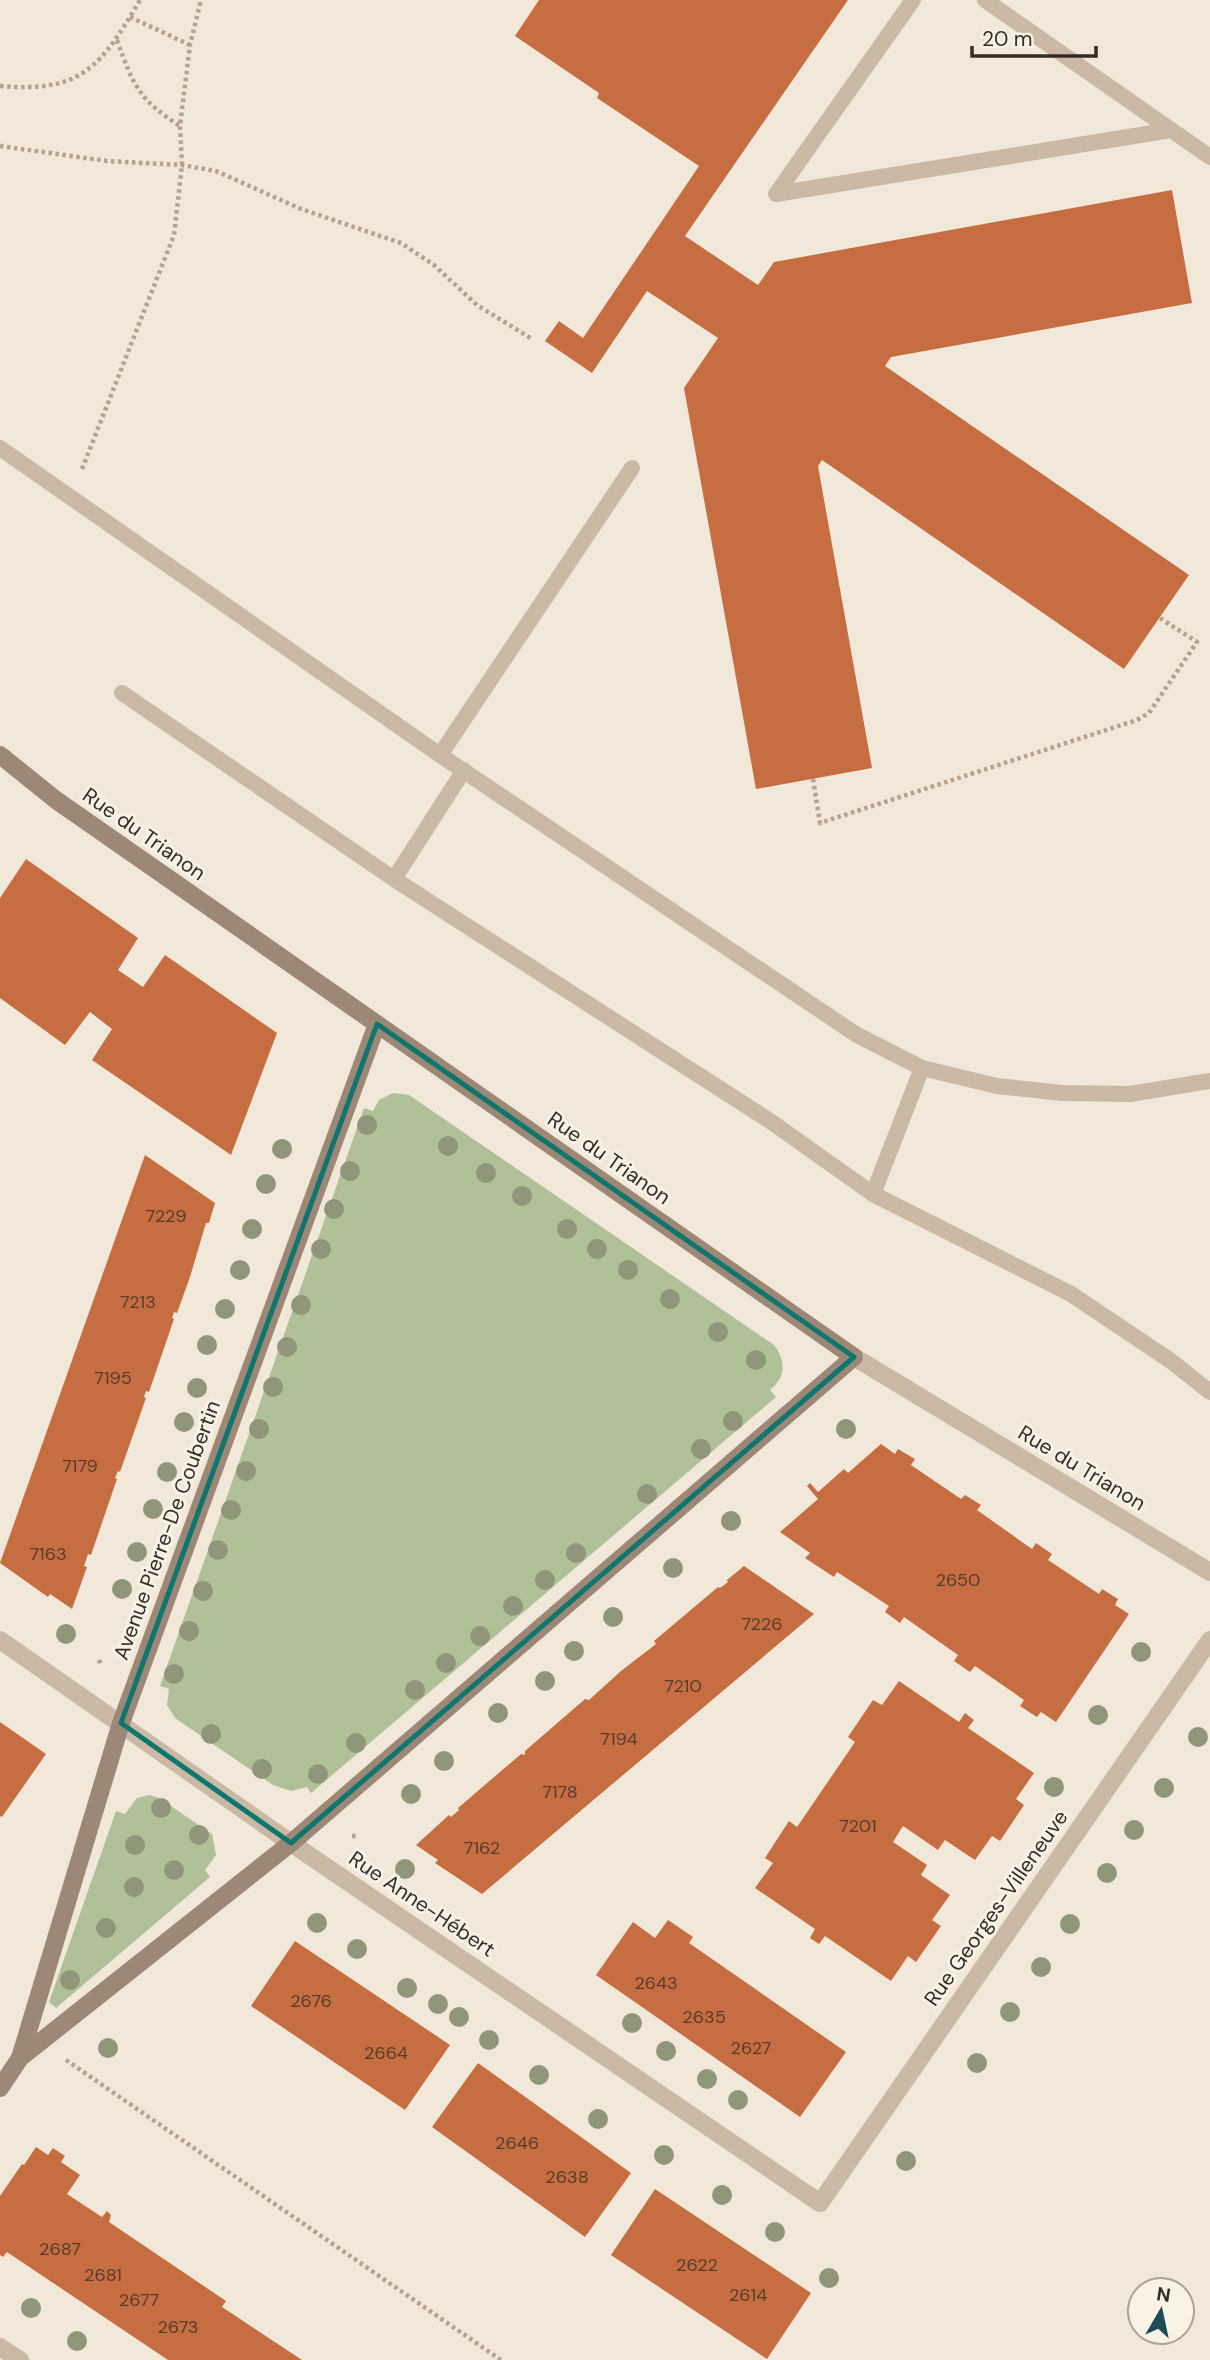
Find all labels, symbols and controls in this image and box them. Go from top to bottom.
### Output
scale bar [972,14,1096,58]
text: 20 m [982,25,1033,53]
street label: Rue du Trianon [77,781,211,887]
street label: Rue du Trianon [542,1105,676,1211]
house number: 7229 [145,1204,187,1228]
house number: 7213 [120,1290,156,1314]
house number: 7195 [94,1366,132,1390]
street label: Avenue Pierre-De Coubertin [107,1396,227,1664]
street label: Rue du Trianon [1013,1419,1151,1517]
house number: 7179 [62,1454,98,1478]
house number: 7163 [29,1542,67,1566]
house number: 2650 [936,1568,980,1592]
house number: 7226 [741,1612,783,1636]
house number: 7210 [664,1674,702,1698]
house number: 7194 [600,1727,638,1751]
house number: 7178 [542,1780,578,1804]
street label: Rue Georges-Villeneuve [918,1804,1074,2011]
house number: 7201 [839,1814,877,1838]
house number: 7162 [464,1836,500,1860]
street label: Rue Anne-Hébert [343,1845,501,1963]
house number: 2643 [634,1971,678,1995]
house number: 2676 [290,1989,332,2013]
house number: 2635 [682,2005,726,2029]
house number: 2627 [731,2036,771,2060]
house number: 2664 [364,2041,408,2065]
house number: 2646 [495,2131,539,2155]
house number: 2638 [545,2165,589,2189]
house number: 2687 [39,2237,81,2261]
house number: 2622 [676,2253,718,2277]
house number: 2681 [84,2263,122,2287]
north arrow [1126,2276,1196,2346]
text: N [1155,2281,1172,2308]
house number: 2614 [729,2283,767,2307]
house number: 2677 [119,2288,159,2312]
house number: 2673 [158,2315,199,2339]

